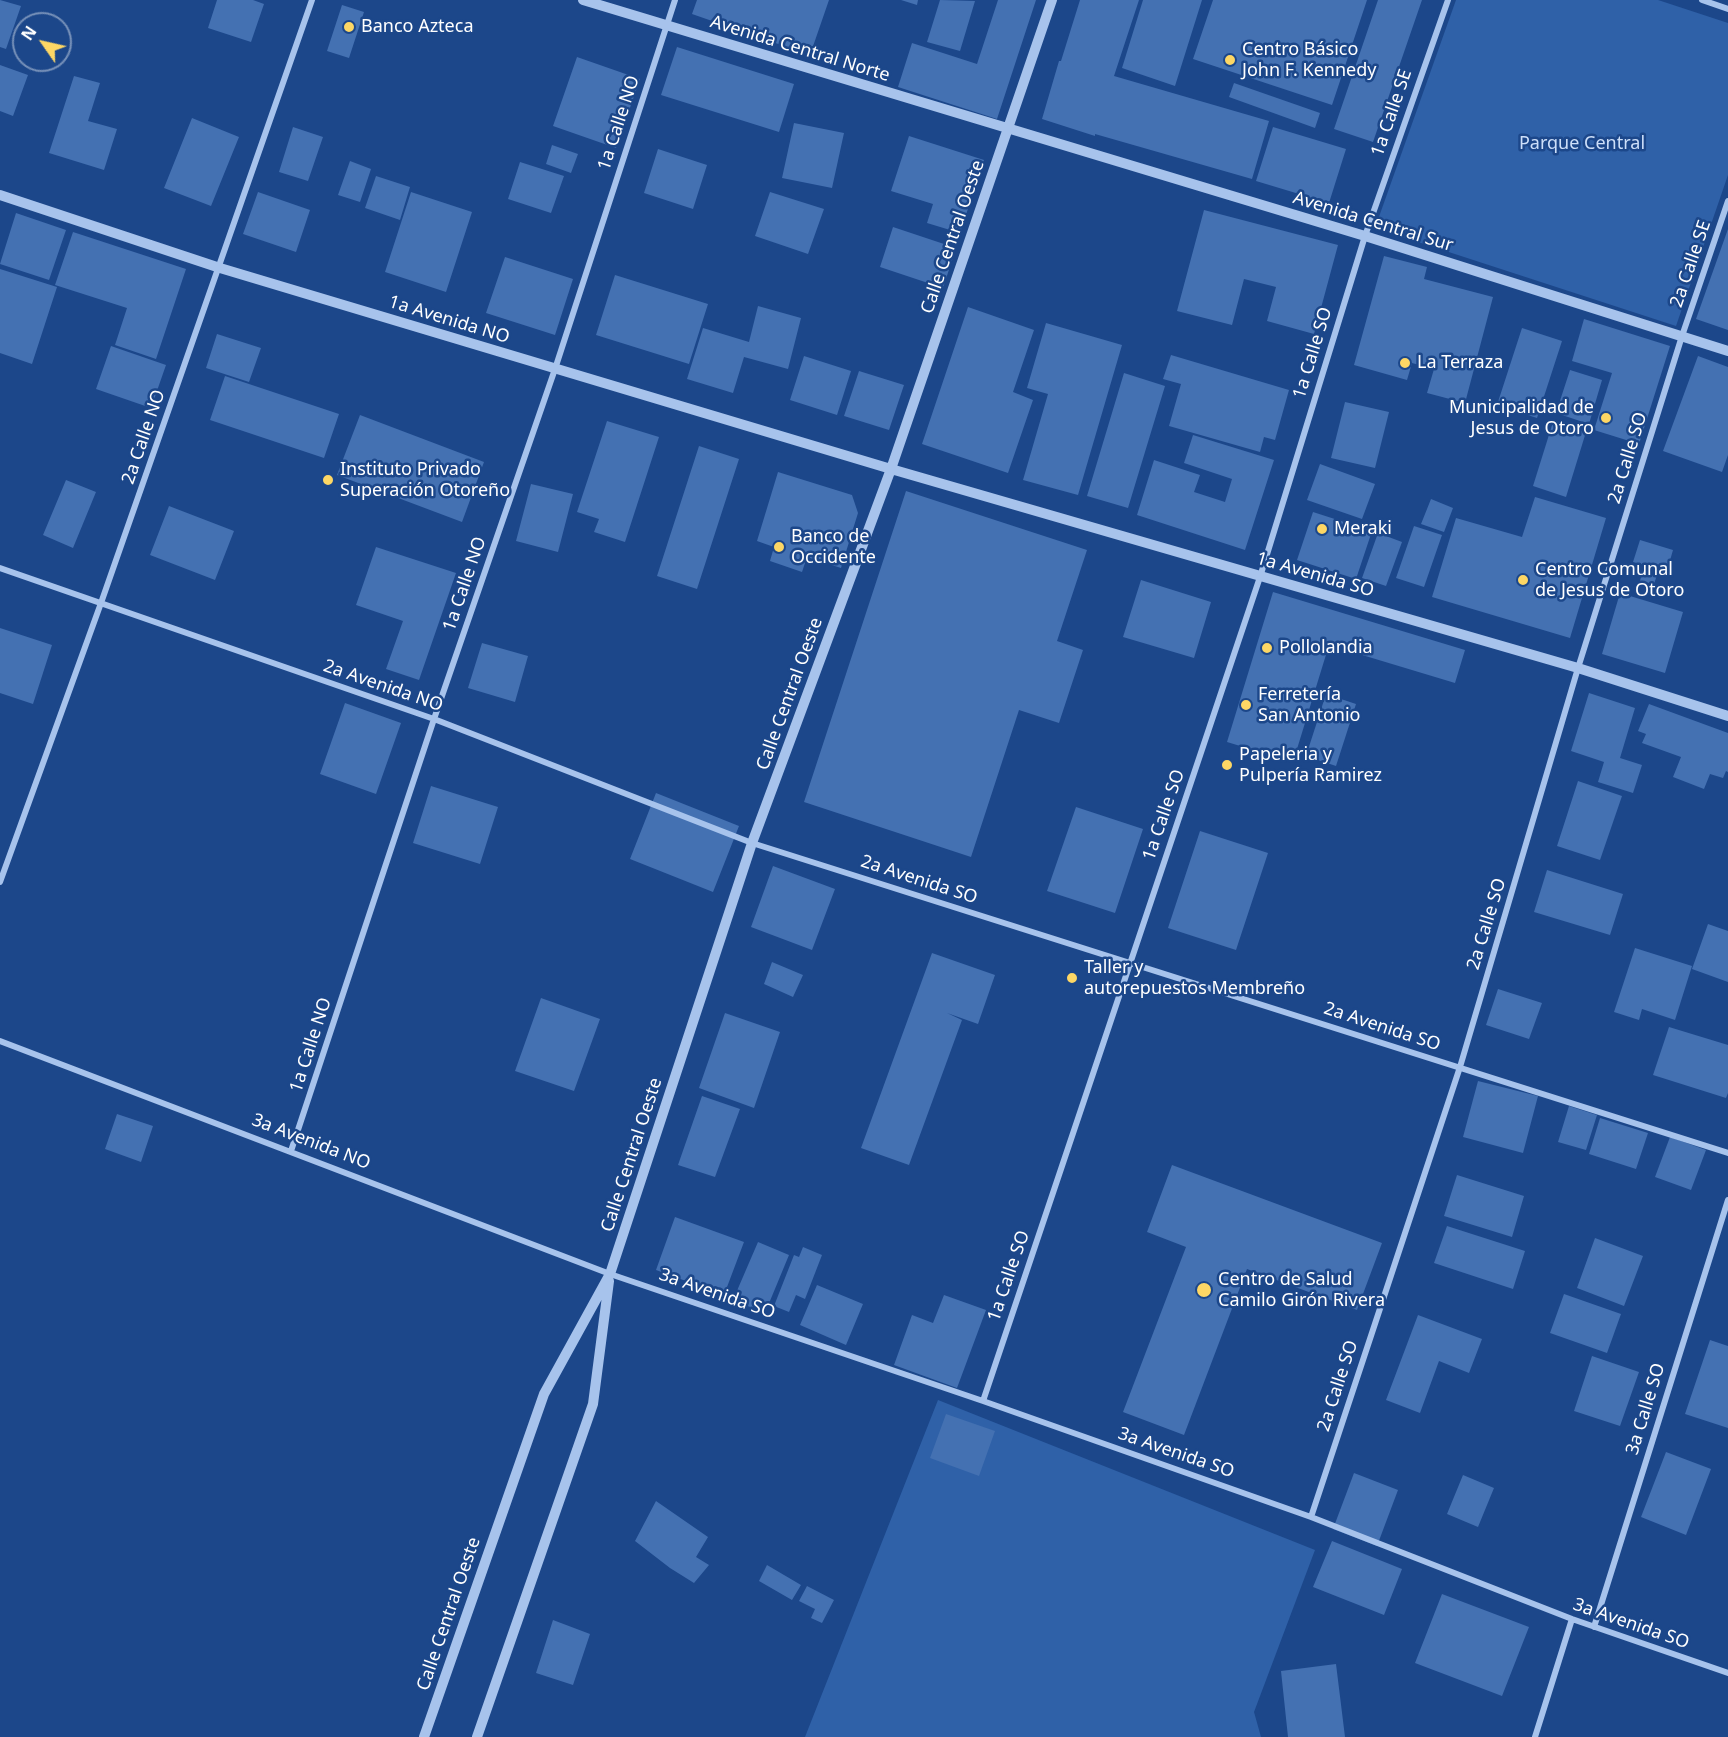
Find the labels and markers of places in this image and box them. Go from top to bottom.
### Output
place label: Banco Azteca [361,16,473,38]
marker: Banco Azteca [342,20,356,34]
place label: Centro Básico John F. Kennedy [1242,39,1376,82]
marker: Centro Básico John F. Kennedy [1223,53,1237,67]
place label: La Terraza [1417,352,1503,374]
marker: La Terraza [1398,356,1412,370]
place label: Municipalidad de Jesus de Otoro [1449,397,1594,440]
marker: Municipalidad de Jesus de Otoro [1599,411,1613,425]
place label: Instituto Privado Superación Otoreño [340,459,510,502]
marker: Instituto Privado Superación Otoreño [321,473,335,487]
place label: Meraki [1334,518,1392,540]
marker: Meraki [1315,522,1329,536]
place label: Banco de Occidente [791,526,876,568]
marker: Banco de Occidente [772,540,786,554]
place label: Centro Comunal de Jesus de Otoro [1535,559,1684,602]
marker: Centro Comunal de Jesus de Otoro [1516,573,1530,587]
place label: Pollolandia [1279,637,1373,659]
marker: Pollolandia [1260,641,1274,655]
place label: Ferretería San Antonio [1258,684,1360,726]
marker: Ferretería San Antonio [1239,698,1253,712]
place label: Papeleria y Pulpería Ramirez [1239,744,1382,786]
marker: Papeleria y Pulpería Ramirez [1220,758,1234,772]
place label: Taller y autorepuestos Membreño [1084,957,1305,1000]
marker: Taller y autorepuestos Membreño [1065,971,1079,985]
place label: Centro de Salud Camilo Girón Rivera [1218,1269,1385,1312]
marker: Centro de Salud Camilo Girón Rivera [1195,1281,1213,1299]

